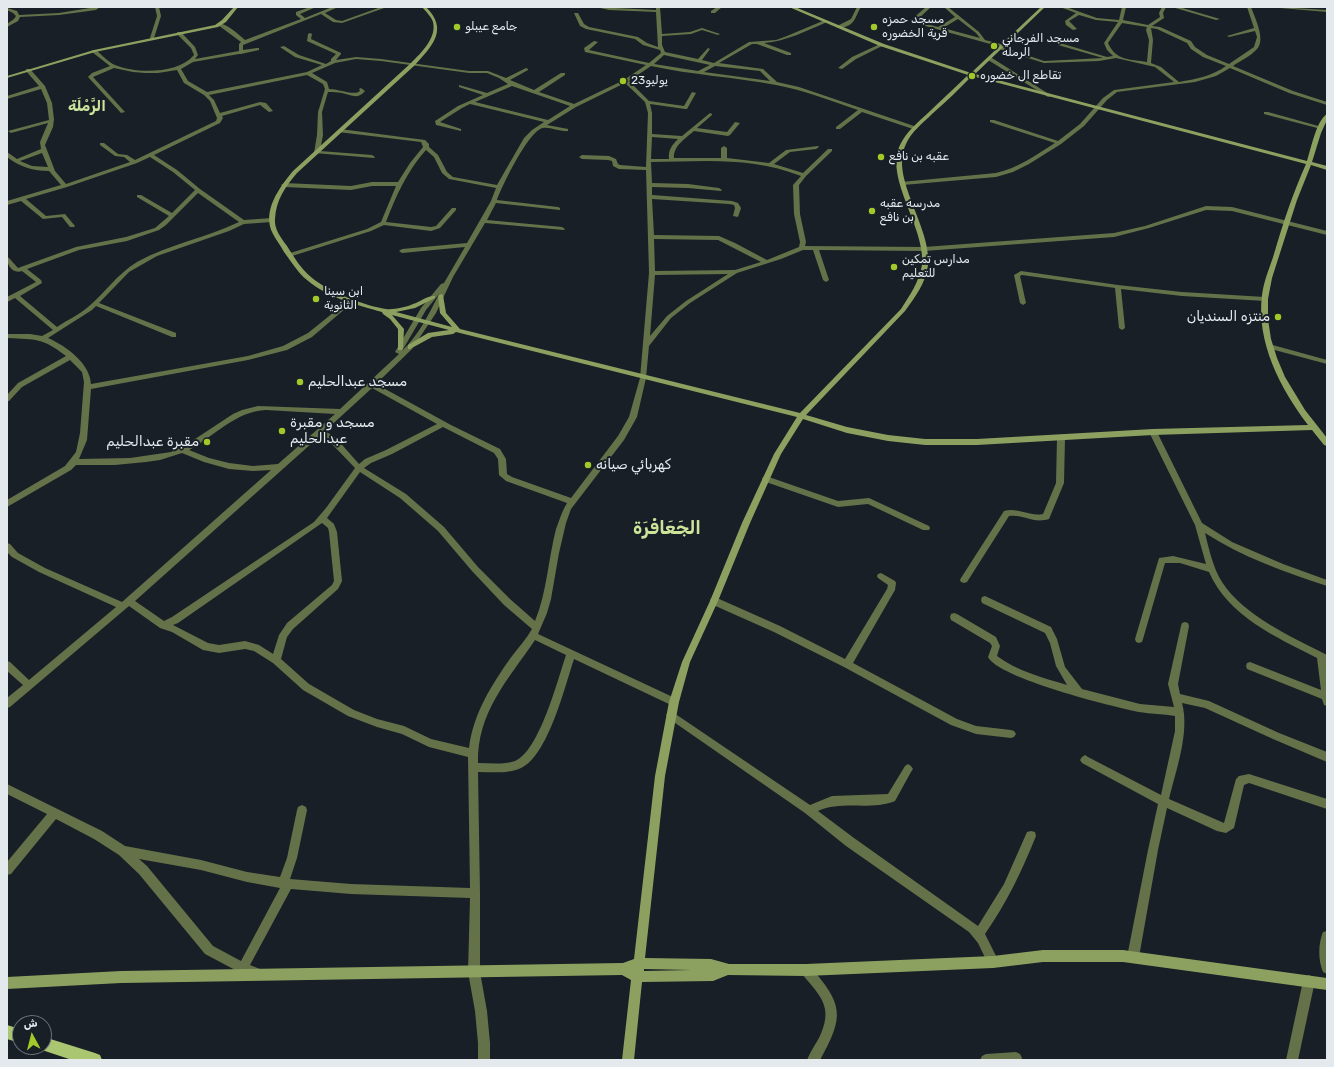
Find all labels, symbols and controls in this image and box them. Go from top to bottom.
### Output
place label: مسجد حمزه قرية الخضوره [882,13,947,41]
place label: جامع عيبلو [465,20,517,34]
marker: جامع عيبلو [452,22,462,32]
marker: مسجد حمزه قرية الخضوره [869,22,879,32]
place label: مسجد الفرجاني الرمله [1002,32,1079,60]
marker: مسجد الفرجاني الرمله [989,41,999,51]
place label: تقاطع ال خضوره [980,69,1061,83]
marker: تقاطع ال خضوره [967,71,977,81]
place label: 23يوليو [631,74,668,88]
marker: 23يوليو [618,76,628,86]
district label: الرَّمْلَة [68,98,106,116]
place label: عقبه بن نافع [889,150,949,164]
marker: عقبه بن نافع [876,152,886,162]
place label: مدرسه عقبه بن نافع [880,197,940,225]
marker: مدرسه عقبه بن نافع [867,206,877,216]
place label: مدارس تمكين للتعليم [902,253,970,281]
marker: مدارس تمكين للتعليم [889,262,899,272]
place label: ابن سينا الثانوية [324,285,363,313]
marker: ابن سينا الثانوية [311,294,321,304]
place label: منتزه السنديان [1187,309,1270,325]
marker: منتزه السنديان [1273,312,1283,322]
place label: مسجد عبدالحليم [308,374,407,390]
marker: مسجد عبدالحليم [295,377,305,387]
place label: مسجد و مقبرة عبدالحليم [290,415,375,448]
marker: مسجد و مقبرة عبدالحليم [277,426,287,436]
place label: مقبرة عبدالحليم [106,434,199,450]
marker: مقبرة عبدالحليم [202,437,212,447]
place label: كهربائي صيانه [596,457,671,473]
marker: كهربائي صيانه [583,460,593,470]
district label: الجَعَافْرَة [633,518,701,540]
north arrow [12,1015,52,1055]
text: ش [23,1016,38,1031]

